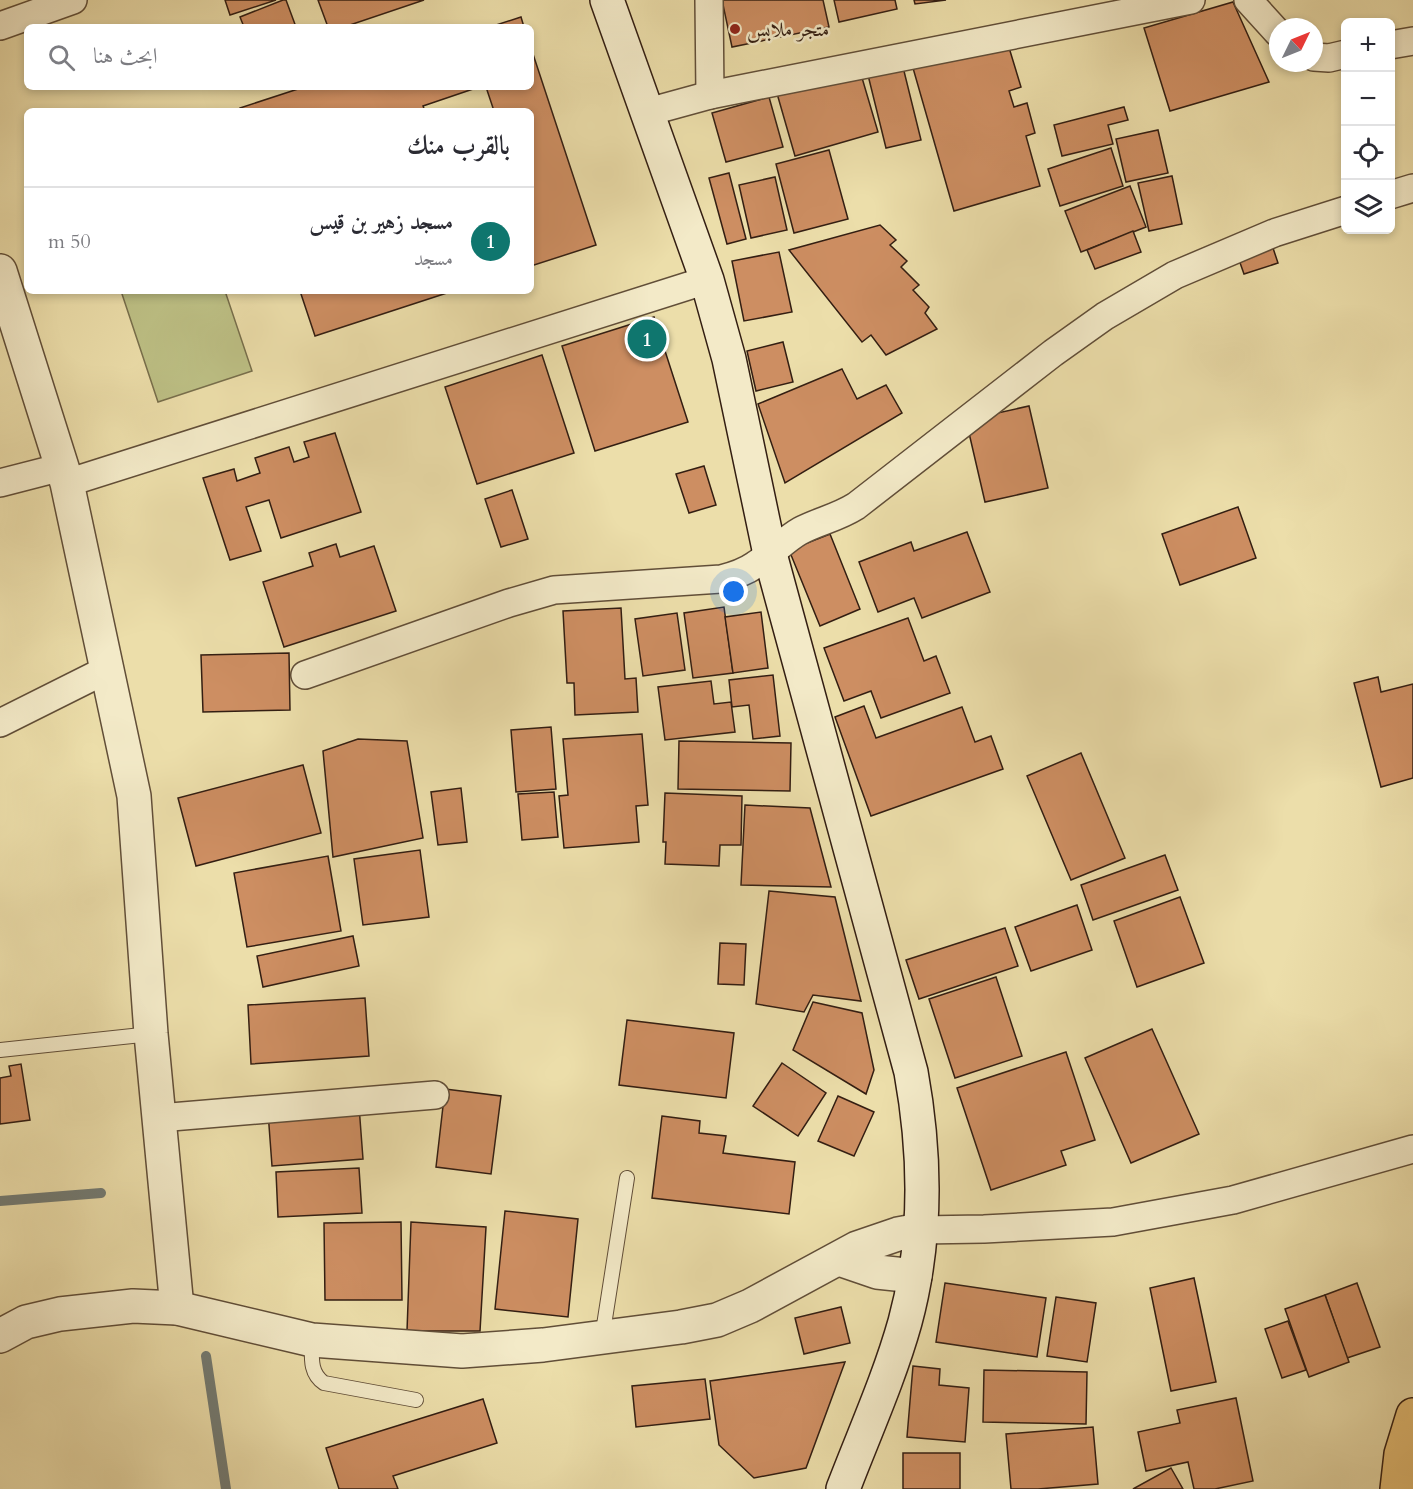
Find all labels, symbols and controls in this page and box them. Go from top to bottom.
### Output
place label: متجر ملابس [747,16,829,43]
north arrow [1269,18,1323,72]
map controls [1341,18,1395,234]
button: + [1341,18,1395,72]
marker: متجر ملابس [728,22,742,36]
search box [24,24,534,90]
icon: search [45,41,78,74]
text: ابحث هنا [93,41,158,71]
button: − [1341,72,1395,126]
button: locate [1341,126,1395,180]
text: بالقرب منك [407,128,510,163]
button: layers [1341,180,1395,234]
text: مسجد زهير بن قيس [309,207,453,237]
text: 50 m [48,228,91,255]
text: 1 [485,228,496,255]
text: مسجد [414,245,453,272]
pin: 1 [628,316,666,362]
your location [719,577,748,606]

